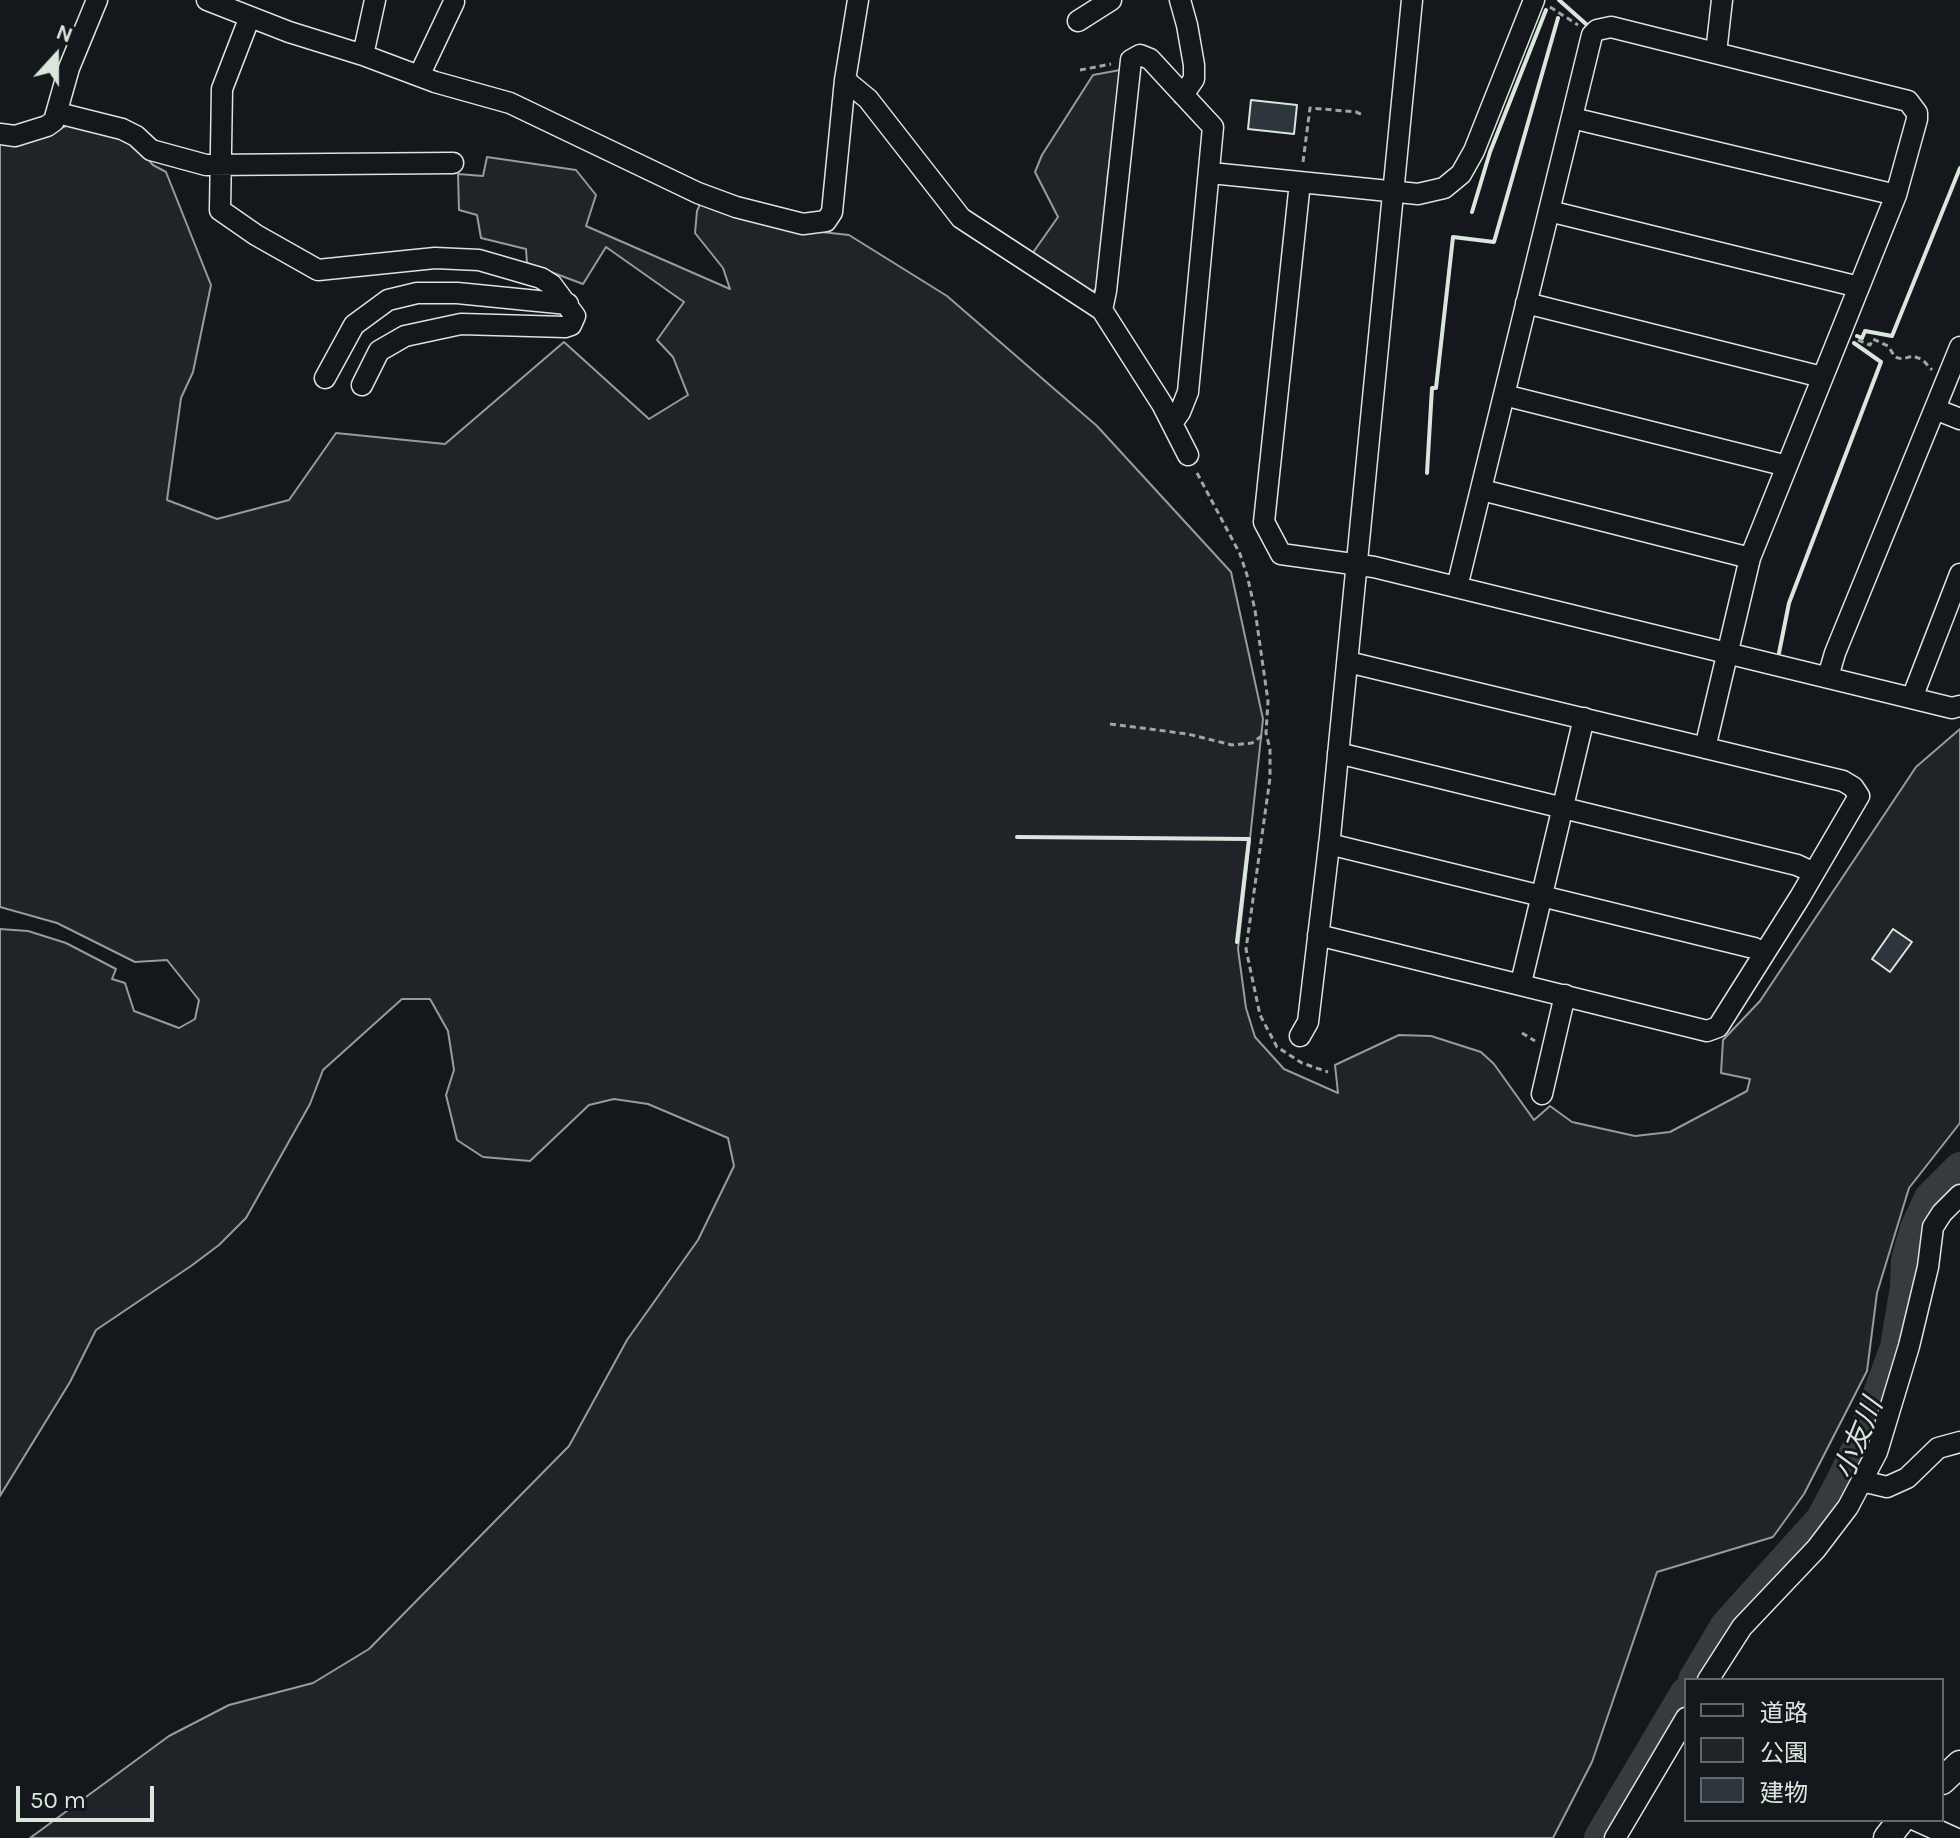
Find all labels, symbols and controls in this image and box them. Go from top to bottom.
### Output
north arrow [16,16,96,96]
text: N [53,19,77,49]
water label: 小友川 [1828,1394,1890,1484]
legend [1684,1678,1944,1822]
text: 道路 [1760,1699,1808,1727]
text: 公園 [1760,1739,1808,1767]
scale bar [20,1770,158,1820]
text: 建物 [1760,1779,1808,1807]
text: 50 m [30,1786,86,1814]

